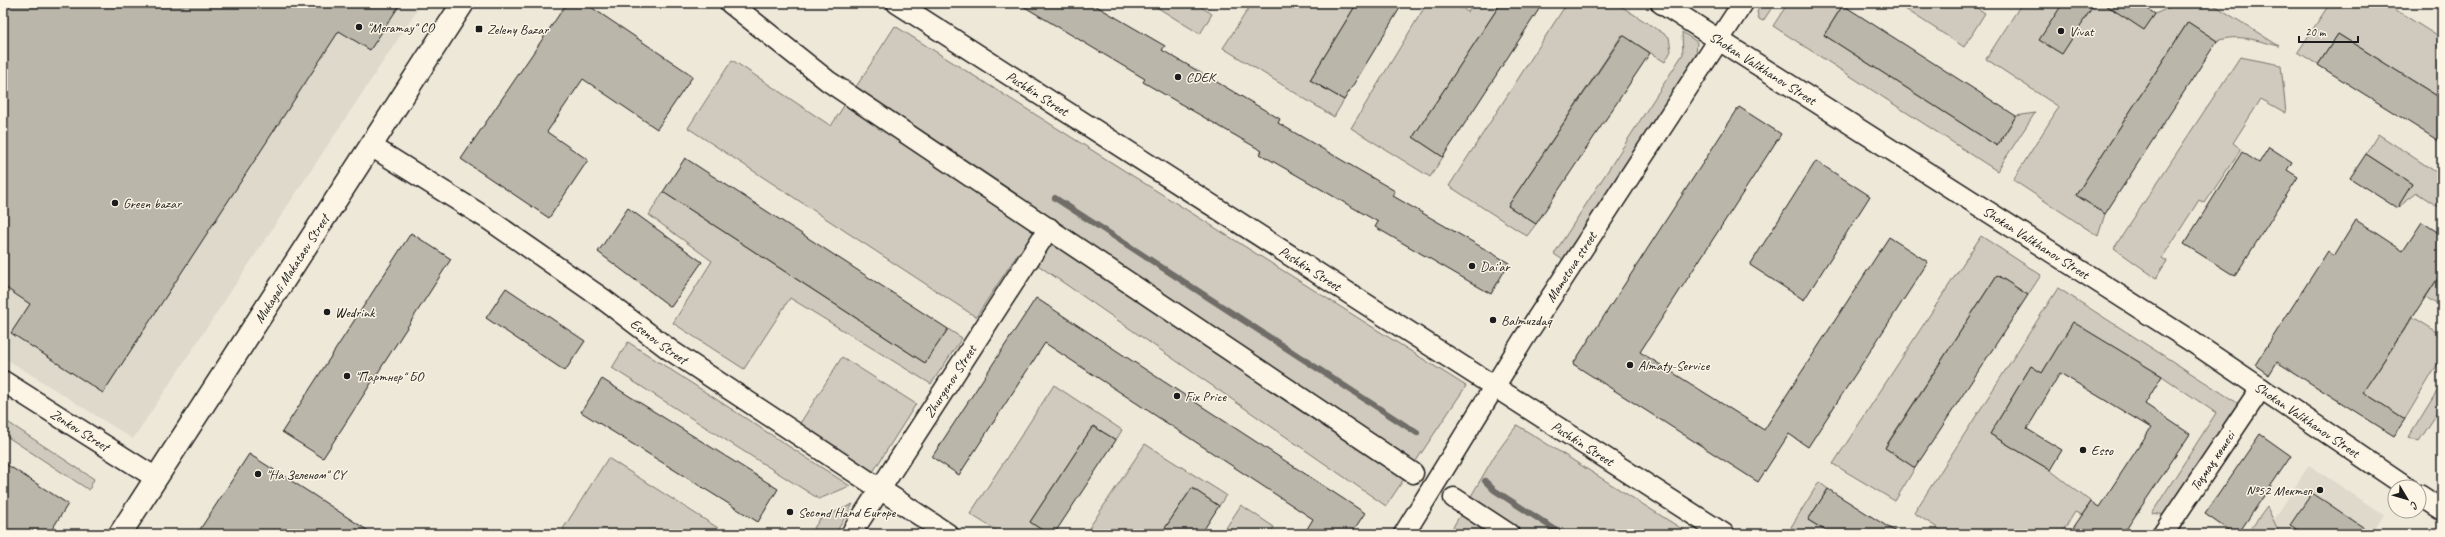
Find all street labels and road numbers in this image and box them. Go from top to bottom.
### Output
street label: Shokan Valikhanov Street [1707,28,1821,109]
street label: Pushkin Street [1003,67,1073,120]
street label: Shokan Valikhanov Street [1980,202,2094,283]
street label: Mukagali Makataev Street [250,209,334,326]
street label: Mametovа street [1542,227,1601,305]
street label: Pushkin Street [1276,242,1345,295]
street label: Esenov Street [627,314,693,369]
street label: Zhurgenov Street [920,341,980,421]
street label: Shokan Valikhanov Street [2252,378,2364,462]
street label: Zenkov Street [47,405,114,456]
street label: Pushkin Street [1549,417,1618,470]
street label: Тоқмақ көшесі [2186,426,2239,494]

